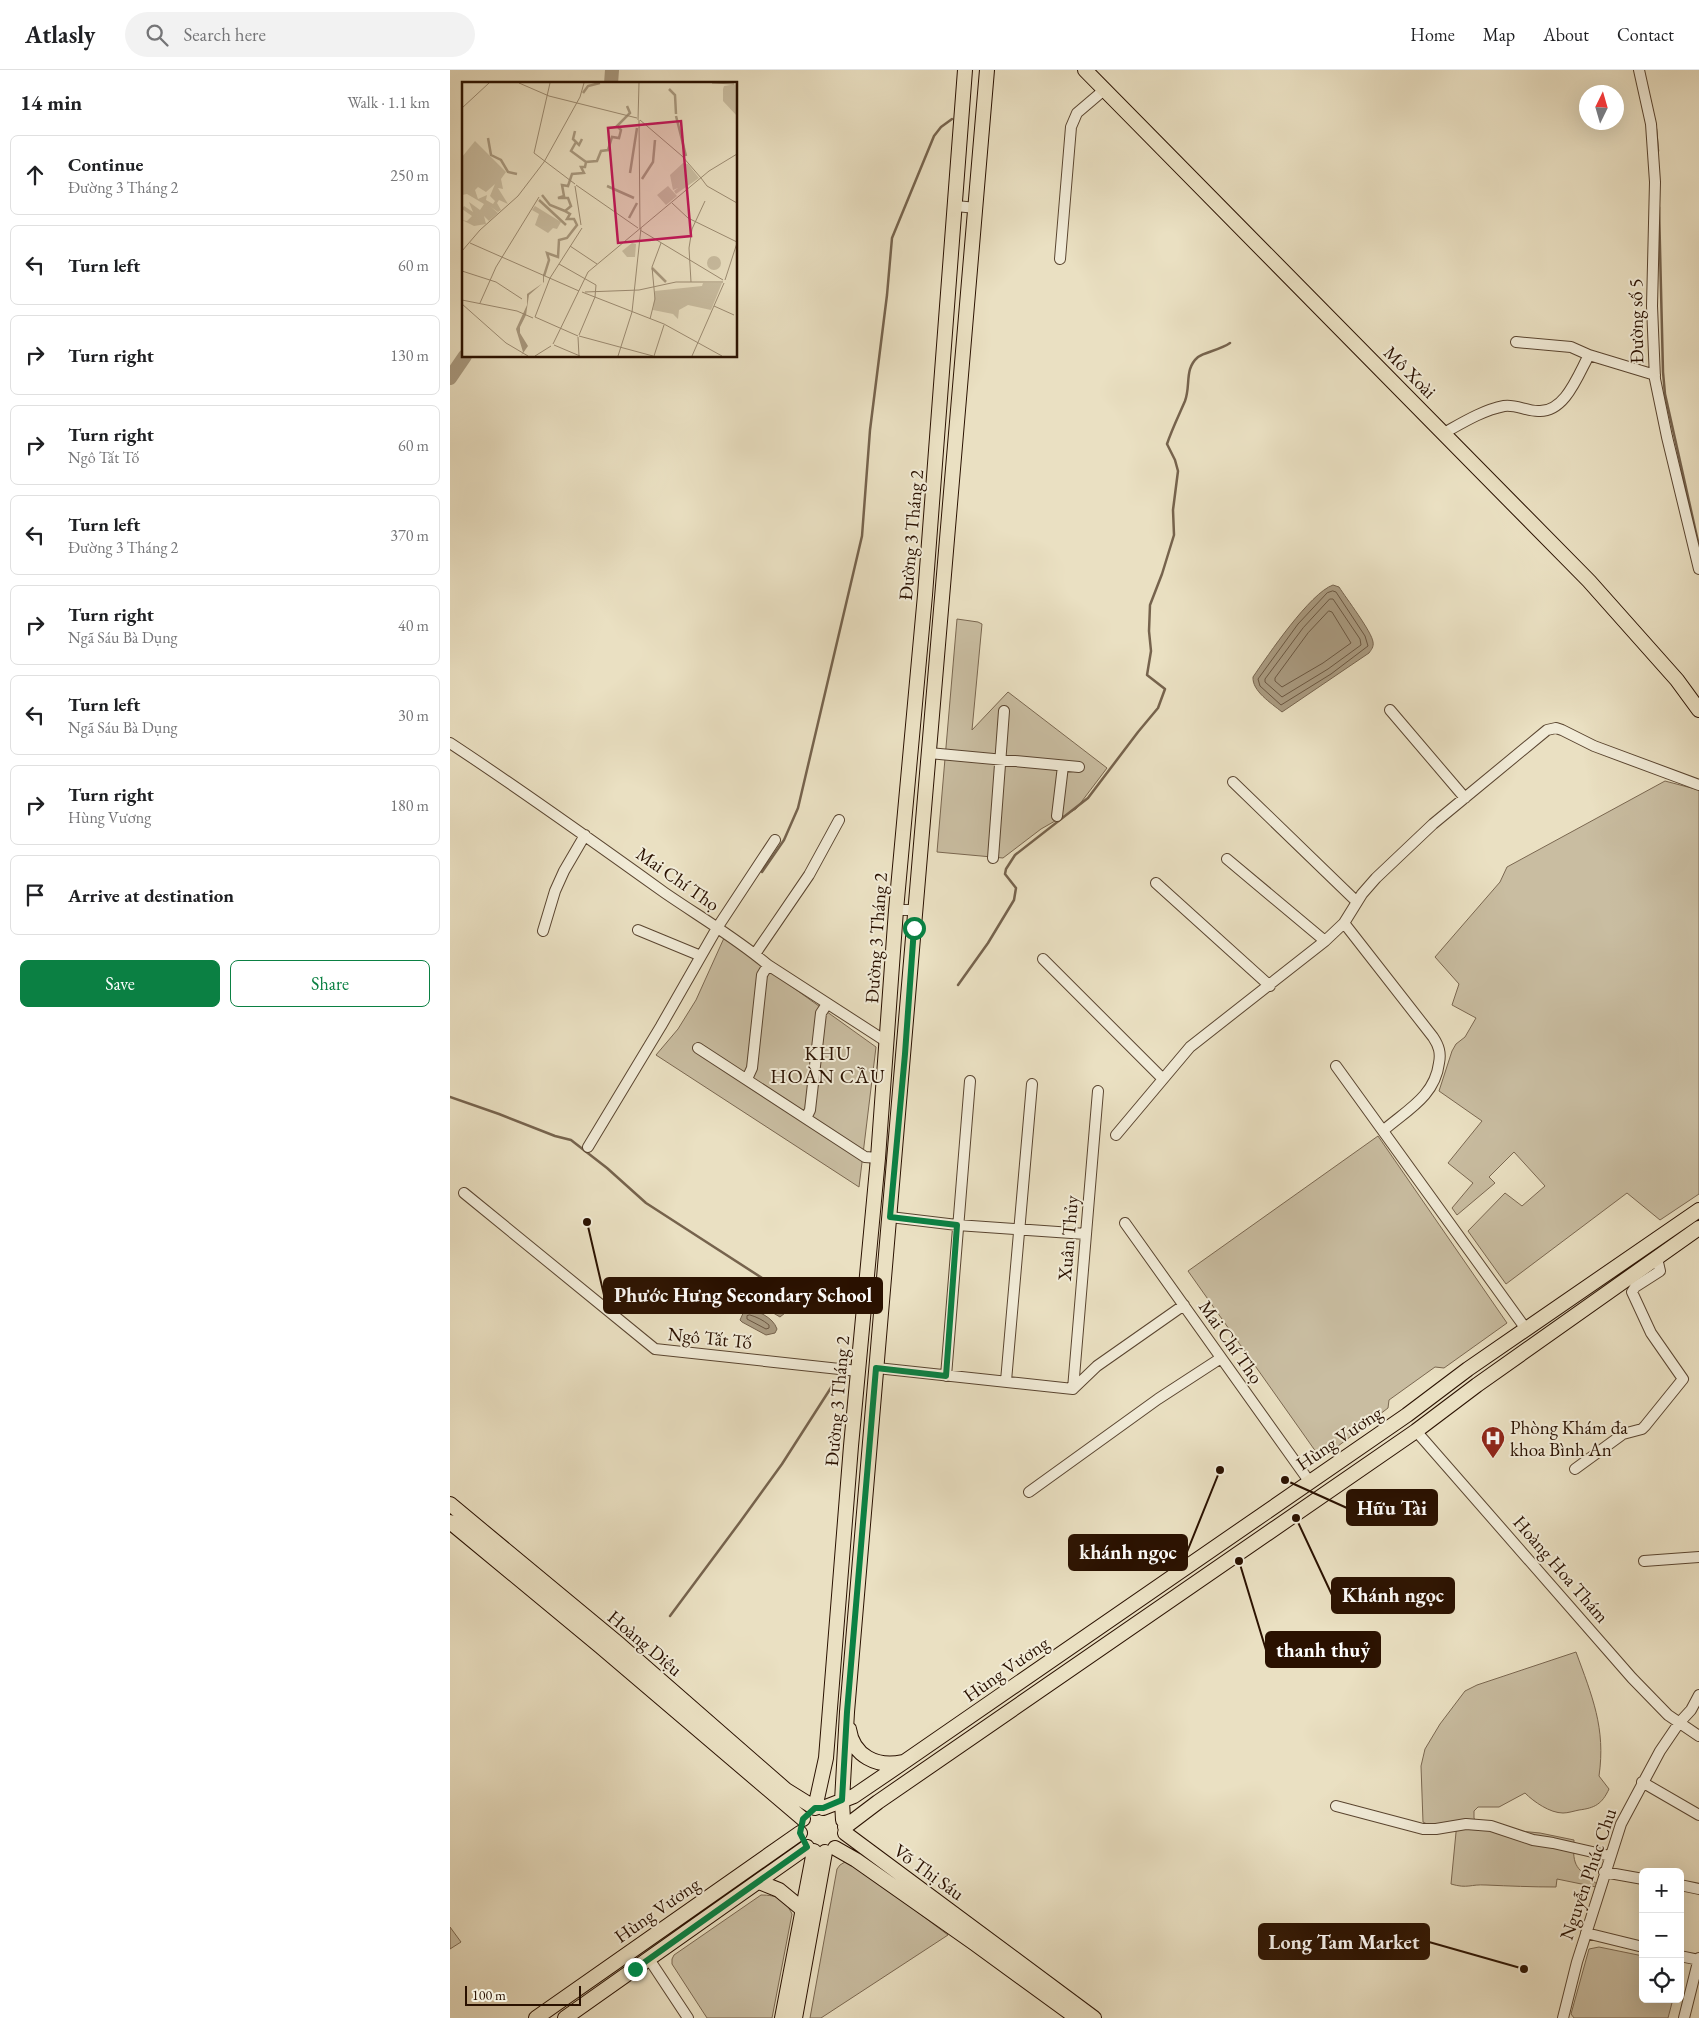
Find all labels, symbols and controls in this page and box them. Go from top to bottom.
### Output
search box [125,12,475,57]
text: Atlasly [25,19,95,50]
icon: search [143,21,171,49]
text: Search here [183,22,266,47]
text: Home [1410,23,1455,46]
text: Map [1483,23,1515,46]
text: About [1543,23,1589,46]
text: Contact [1617,23,1674,46]
inset map [462,82,738,358]
north arrow [1579,85,1624,130]
text: 14 min [20,89,82,116]
text: Walk · 1.1 km [347,92,430,113]
text: Continue [68,152,143,177]
icon: ahead [21,161,49,189]
text: 250 m [390,165,429,186]
text: Đường 3 Tháng 2 [68,177,178,198]
icon: left [21,251,49,279]
text: Turn left [68,253,140,278]
text: 60 m [398,255,429,276]
street label: Đường số 5 [1623,278,1649,364]
street label: Mô Xoài [1378,340,1442,404]
icon: right [21,341,49,369]
text: Turn right [68,343,154,368]
text: 130 m [390,345,429,366]
text: Turn right [68,422,154,447]
icon: right [21,431,49,459]
text: 60 m [398,435,429,456]
text: Ngô Tất Tố [68,447,139,468]
street label: Đường 3 Tháng 2 [893,469,929,601]
text: Turn left [68,512,140,537]
icon: left [21,521,49,549]
text: 370 m [390,525,429,546]
text: Đường 3 Tháng 2 [68,537,178,558]
text: Turn right [68,602,154,627]
icon: right [21,611,49,639]
text: 40 m [398,615,429,636]
text: Ngã Sáu Bà Dụng [68,627,178,648]
text: Turn left [68,692,140,717]
icon: left [21,701,49,729]
text: 30 m [398,705,429,726]
text: Ngã Sáu Bà Dụng [68,717,178,738]
text: Turn right [68,782,154,807]
icon: right [21,791,49,819]
text: 180 m [390,795,429,816]
text: Hùng Vương [68,807,151,828]
street label: Mai Chí Thọ [631,841,725,917]
street label: Đường 3 Tháng 2 [859,872,893,1004]
icon: arrive [21,881,49,909]
text: Arrive at destination [68,883,234,908]
route start [903,917,926,940]
button: Save [20,960,220,1007]
button: Share [230,960,430,1007]
district label: KHU HOÀN CẦU [770,1040,886,1089]
street label: Xuân Thủy [1052,1194,1084,1283]
callout: Phước Hưng Secondary School [604,1278,882,1313]
text: Phước Hưng Secondary School [614,1282,872,1308]
street label: Mai Chí Thọ [1193,1295,1269,1389]
street label: Ngô Tất Tố [667,1321,753,1355]
street label: Đường 3 Tháng 2 [819,1335,855,1467]
street label: Hùng Vương [1291,1400,1388,1476]
place label: Phòng Khám đa khoa Bình An [1510,1415,1628,1462]
hospital icon: Phòng Khám đa khoa Bình An [1480,1425,1506,1459]
callout: Hữu Tài [1347,1490,1437,1525]
text: Hữu Tài [1357,1495,1427,1521]
street label: Hoàng Hoa Thám [1507,1510,1615,1628]
callout: khánh ngọc [1069,1535,1187,1570]
text: khánh ngọc [1079,1539,1177,1565]
callout: Khánh ngọc [1332,1578,1454,1613]
text: Khánh ngọc [1342,1582,1444,1608]
street label: Hoàng Diệu [602,1604,688,1682]
street label: Hùng Vương [958,1630,1054,1708]
callout: thanh thuỷ [1266,1632,1380,1667]
text: thanh thuỷ [1276,1637,1370,1663]
street label: Nguyễn Phúc Chu [1554,1805,1622,1943]
street label: Võ Thị Sáu [889,1838,969,1906]
map controls [1639,1868,1684,2003]
button: + [1639,1868,1684,1913]
street label: Hùng Vương [609,1871,705,1949]
button: − [1639,1913,1684,1958]
callout: Long Tam Market [1259,1924,1429,1959]
text: Long Tam Market [1269,1929,1420,1955]
route end [624,1958,647,1981]
button: locate [1639,1958,1684,2003]
scale bar [465,1983,581,2006]
text: 100 m [472,1986,506,2004]

